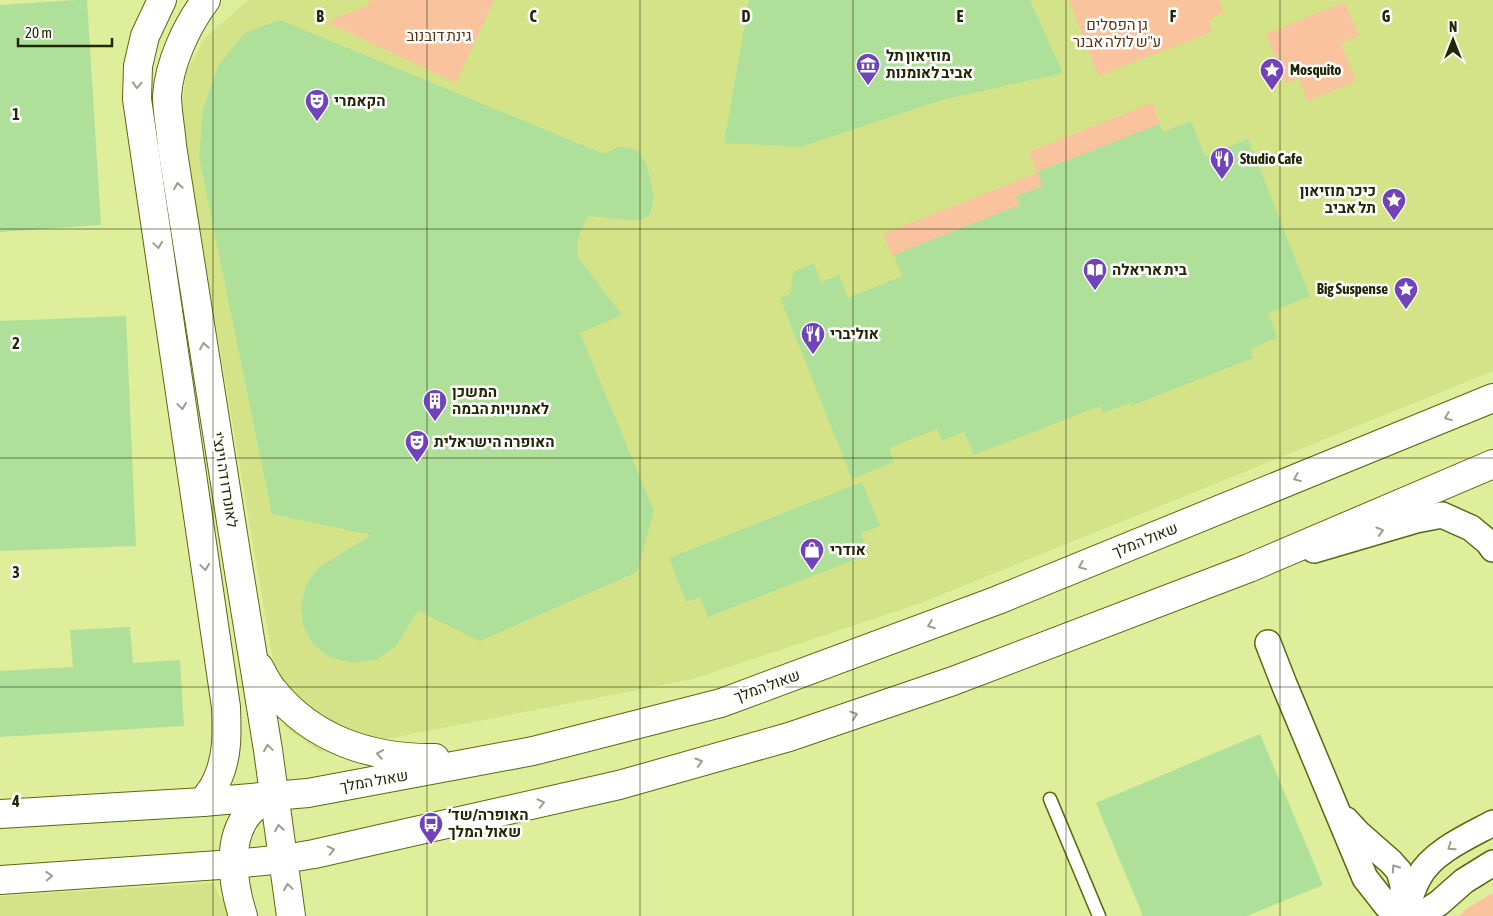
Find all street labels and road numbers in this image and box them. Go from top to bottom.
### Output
street label: לאונרדו דה וינצ'י [210,431,242,529]
street label: שאול המלך [1110,519,1180,560]
street label: שאול המלך [731,666,802,705]
street label: שאול המלך [338,766,409,795]

